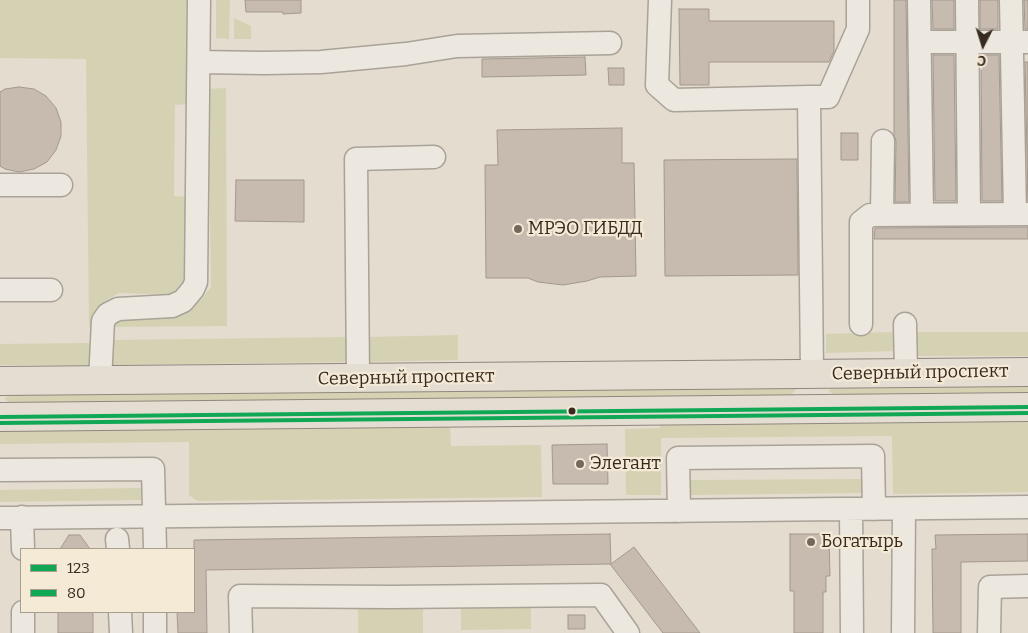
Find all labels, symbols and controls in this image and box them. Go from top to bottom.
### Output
north arrow [958,20,1008,70]
text: С [977,52,987,69]
place label: МРЭО ГИБДД [528,218,643,240]
marker: МРЭО ГИБДД [512,223,524,235]
street label: Северный проспект [831,361,1009,385]
street label: Северный проспект [317,366,495,390]
unlabelled marker [567,406,577,416]
place label: Элегант [590,453,661,475]
marker: Элегант [574,458,586,470]
place label: Богатырь [821,531,903,553]
marker: Богатырь [805,536,817,548]
legend [20,548,195,613]
text: 123 [67,559,90,577]
text: 80 [67,584,86,602]

